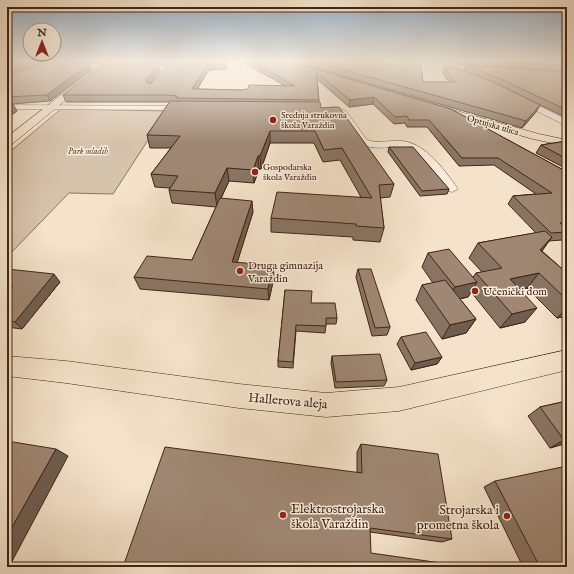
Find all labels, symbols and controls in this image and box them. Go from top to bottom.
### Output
north arrow [22,22,62,62]
text: N [36,26,47,40]
place label: Srednja strukovna škola Varaždin [281,110,347,131]
street label: Optujska ulica [466,113,520,138]
marker: Srednja strukovna škola Varaždin [268,115,278,125]
park label: Park mladih [68,146,108,157]
place label: Gospodarska škola Varaždin [263,162,317,183]
marker: Gospodarska škola Varaždin [250,167,260,177]
place label: Druga gimnazija Varaždin [247,259,323,286]
marker: Druga gimnazija Varaždin [235,266,245,276]
place label: Učenički dom [483,285,547,299]
marker: Učenički dom [470,286,480,296]
street label: Hallerova aleja [248,390,329,413]
place label: Elektrostrojarska škola Varaždin [291,501,384,533]
place label: Strojarska i prometna škola [417,502,500,534]
marker: Elektrostrojarska škola Varaždin [278,510,288,520]
marker: Strojarska i prometna škola [502,511,512,521]

